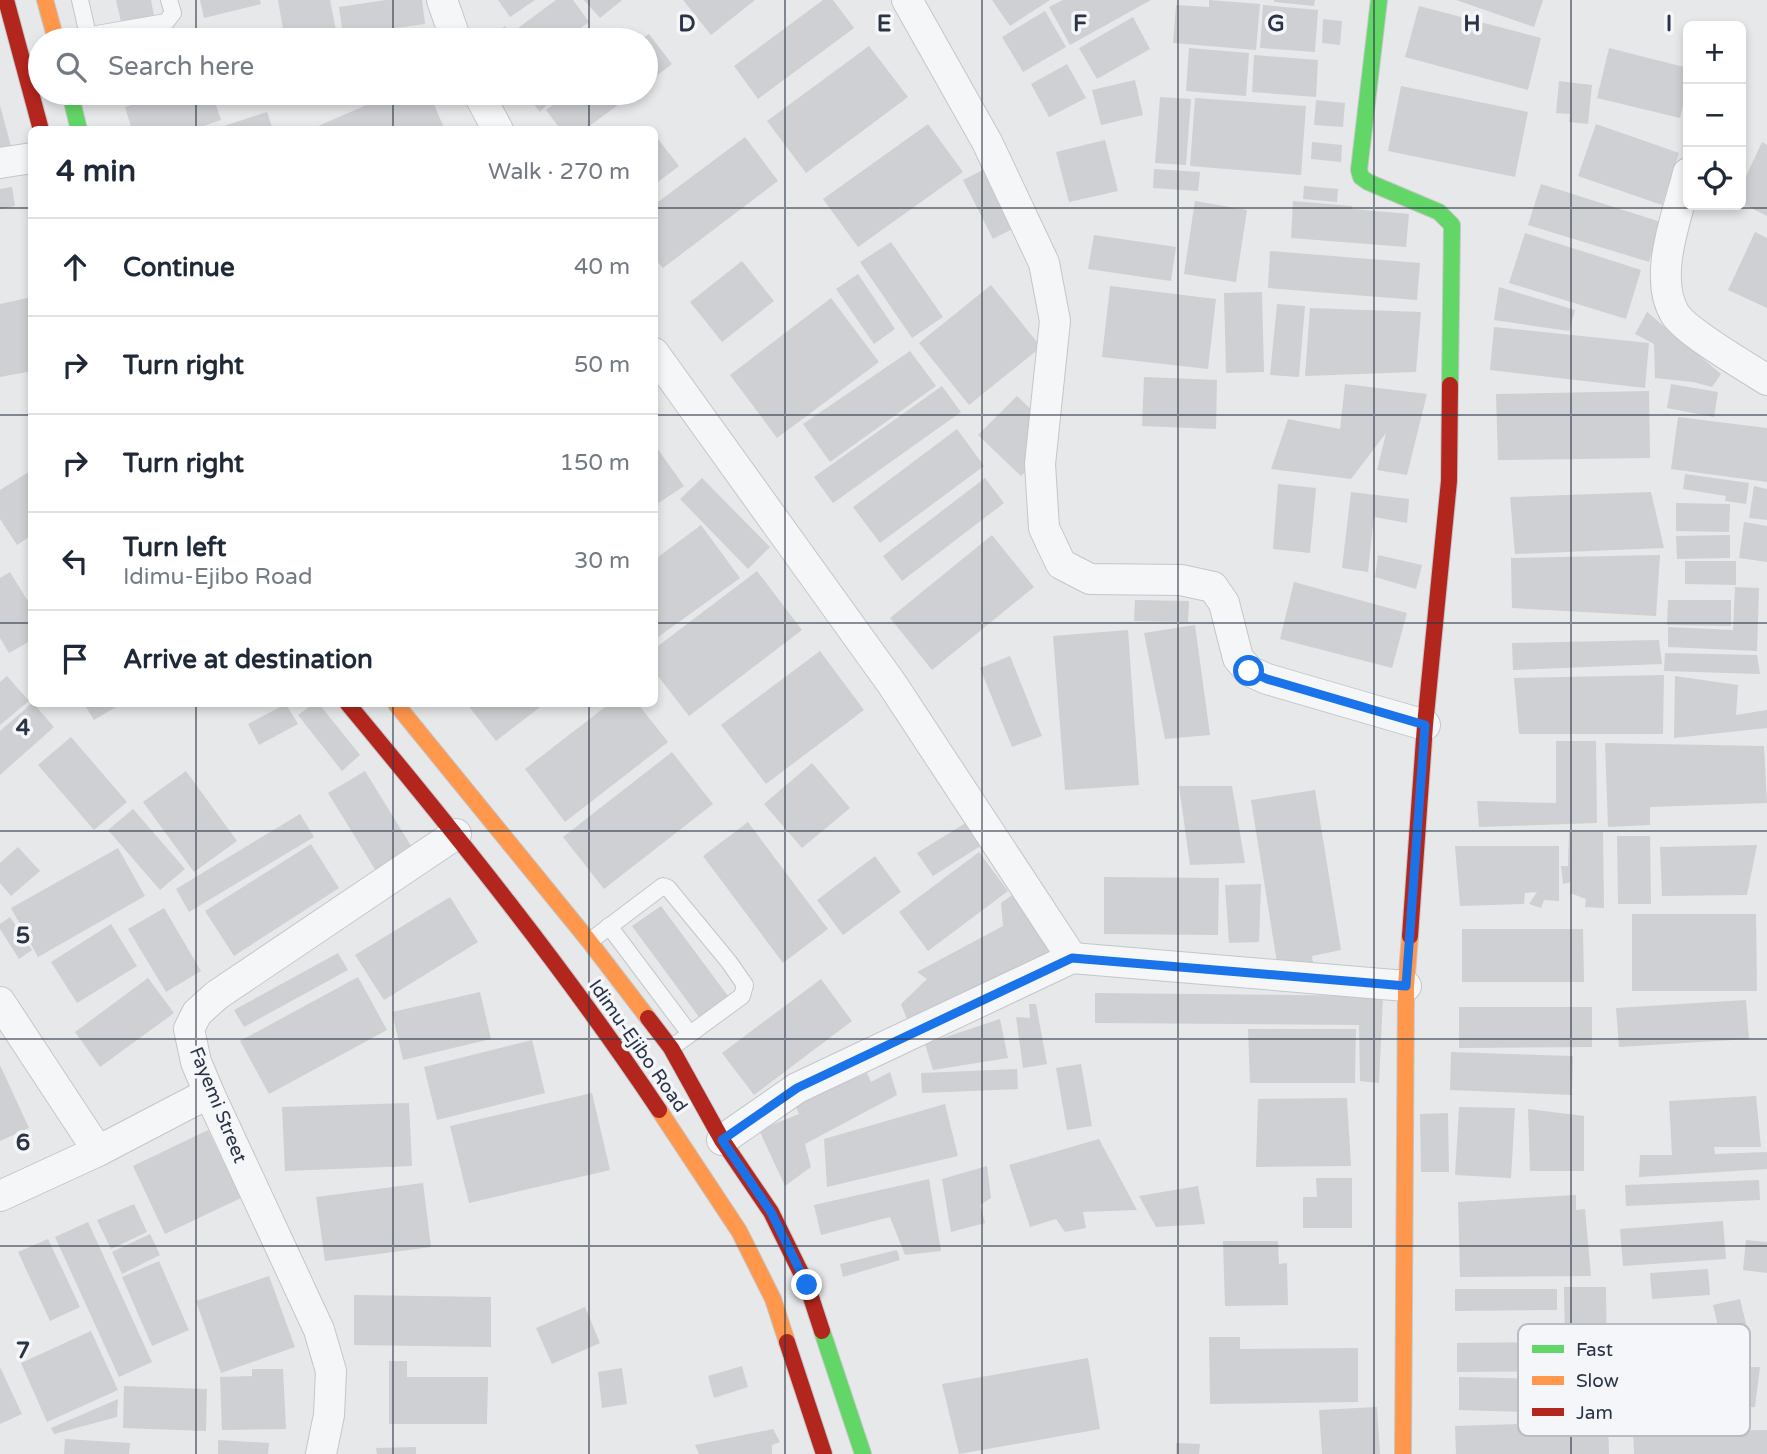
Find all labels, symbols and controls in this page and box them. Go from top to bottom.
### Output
text: D [678,10,696,38]
text: E [877,10,891,38]
text: F [1073,10,1087,38]
text: G [1267,10,1285,38]
text: H [1463,10,1481,38]
text: I [1666,10,1672,38]
map controls [1683,21,1746,210]
button: + [1683,21,1746,84]
search box [28,28,658,105]
icon: search [52,48,90,86]
text: Search here [108,51,254,82]
button: − [1683,84,1746,147]
button: locate [1683,147,1746,210]
text: 4 min [56,153,136,190]
text: Walk · 270 m [488,158,630,186]
icon: ahead [56,248,94,286]
text: Continue [123,252,235,283]
text: 40 m [574,253,630,281]
icon: right [56,346,94,384]
text: Turn right [123,350,244,381]
text: 50 m [574,351,630,379]
icon: right [56,444,94,482]
text: Turn right [123,448,244,479]
text: 150 m [560,449,630,477]
text: Turn left [123,532,226,563]
icon: left [56,542,94,580]
text: 30 m [574,547,630,575]
text: Idimu-Ejibo Road [123,563,312,591]
icon: arrive [56,640,94,678]
text: Arrive at destination [123,644,373,675]
route start [1233,655,1264,686]
text: 4 [16,714,31,742]
text: 5 [16,922,30,950]
street label: Idimu-Ejibo Road [584,976,692,1116]
street label: Fayemi Street [185,1044,251,1166]
text: 6 [16,1129,30,1157]
route end [791,1269,822,1300]
legend [1518,1324,1750,1436]
text: 7 [16,1337,30,1365]
text: Fast [1576,1339,1613,1361]
text: Slow [1576,1370,1619,1392]
text: Jam [1576,1402,1613,1424]

